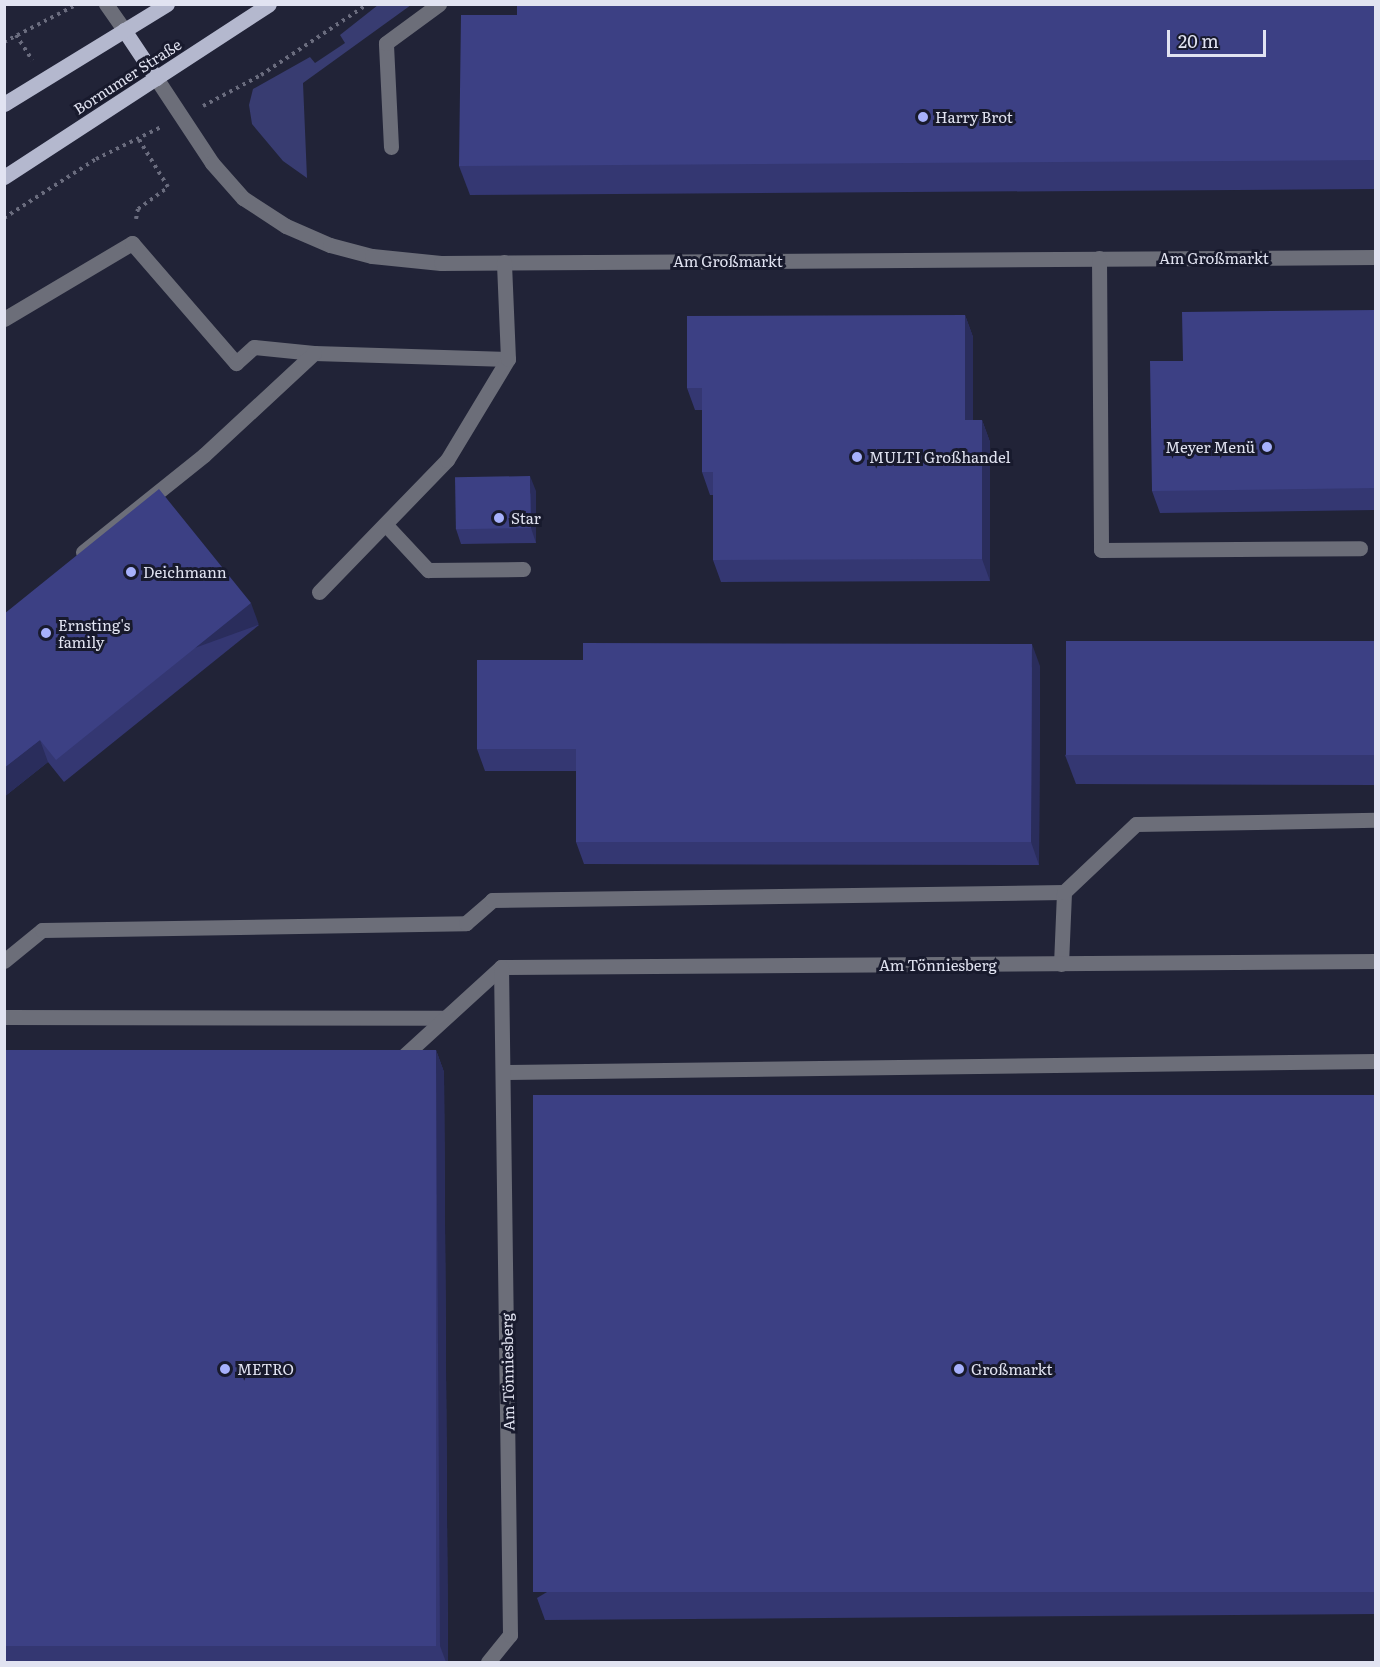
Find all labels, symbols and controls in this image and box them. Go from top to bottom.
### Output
scale bar [1170,18,1269,56]
text: 20 m [1178,27,1219,54]
street label: Bornumer Straße [70,35,184,117]
place label: Harry Brot [935,108,1013,126]
marker: Harry Brot [916,110,930,124]
street label: Am Großmarkt [1159,249,1269,267]
street label: Am Großmarkt [673,252,783,270]
place label: Meyer Menü [1165,438,1255,456]
marker: Meyer Menü [1260,440,1274,454]
place label: MULTI Großhandel [869,448,1010,466]
marker: MULTI Großhandel [850,450,864,464]
place label: Star [511,509,541,527]
marker: Star [492,511,506,525]
place label: Deichmann [143,563,227,581]
marker: Deichmann [124,565,138,579]
place label: Ernsting's family [58,615,130,650]
marker: Ernsting's family [39,626,53,640]
street label: Am Tönniesberg [879,956,997,974]
street label: Am Tönniesberg [497,1313,517,1431]
place label: METRO [237,1360,294,1378]
place label: Großmarkt [971,1360,1053,1378]
marker: METRO [218,1362,232,1376]
marker: Großmarkt [952,1362,966,1376]

